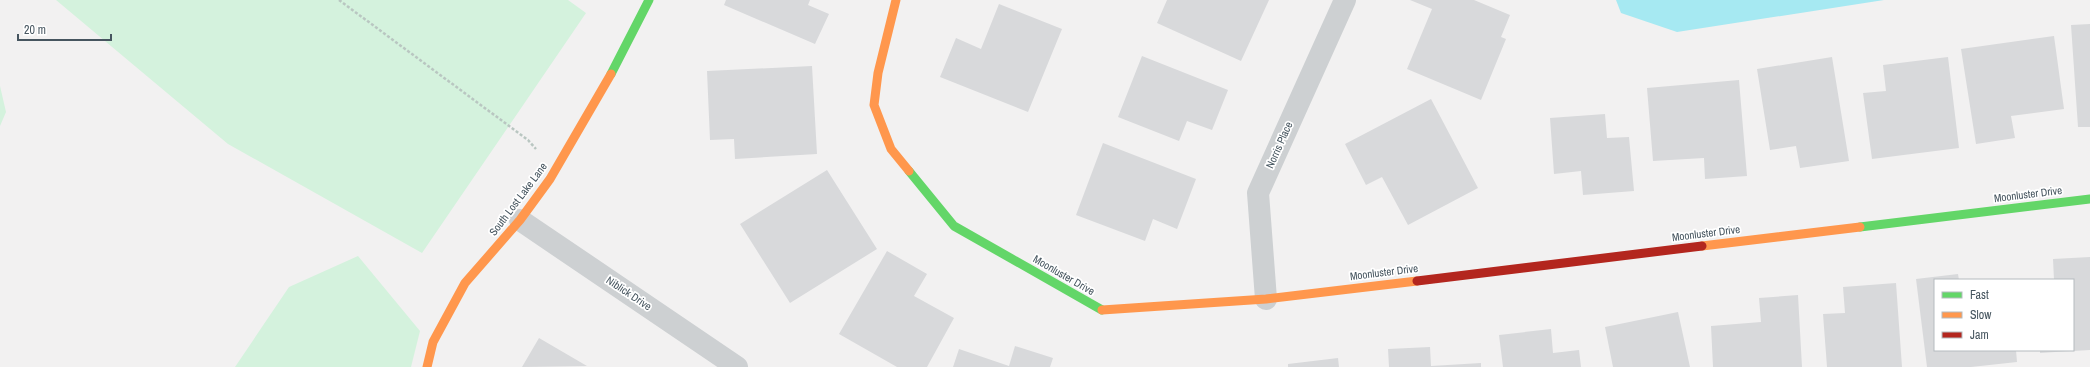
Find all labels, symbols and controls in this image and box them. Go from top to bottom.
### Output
scale bar [18,16,111,42]
text: 20 m [24,22,46,38]
street label: Norris Place [1263,119,1295,171]
street label: South Lost Lake Lane [486,160,550,238]
street label: Moonluster Drive [1993,183,2063,205]
street label: Moonluster Drive [1671,222,1741,244]
street label: Moonluster Drive [1031,252,1097,298]
street label: Moonluster Drive [1349,261,1419,283]
street label: Niblick Drive [604,273,654,313]
legend [1934,279,2074,351]
text: Fast [1970,287,1989,303]
text: Slow [1970,307,1992,323]
text: Jam [1970,327,1989,343]

